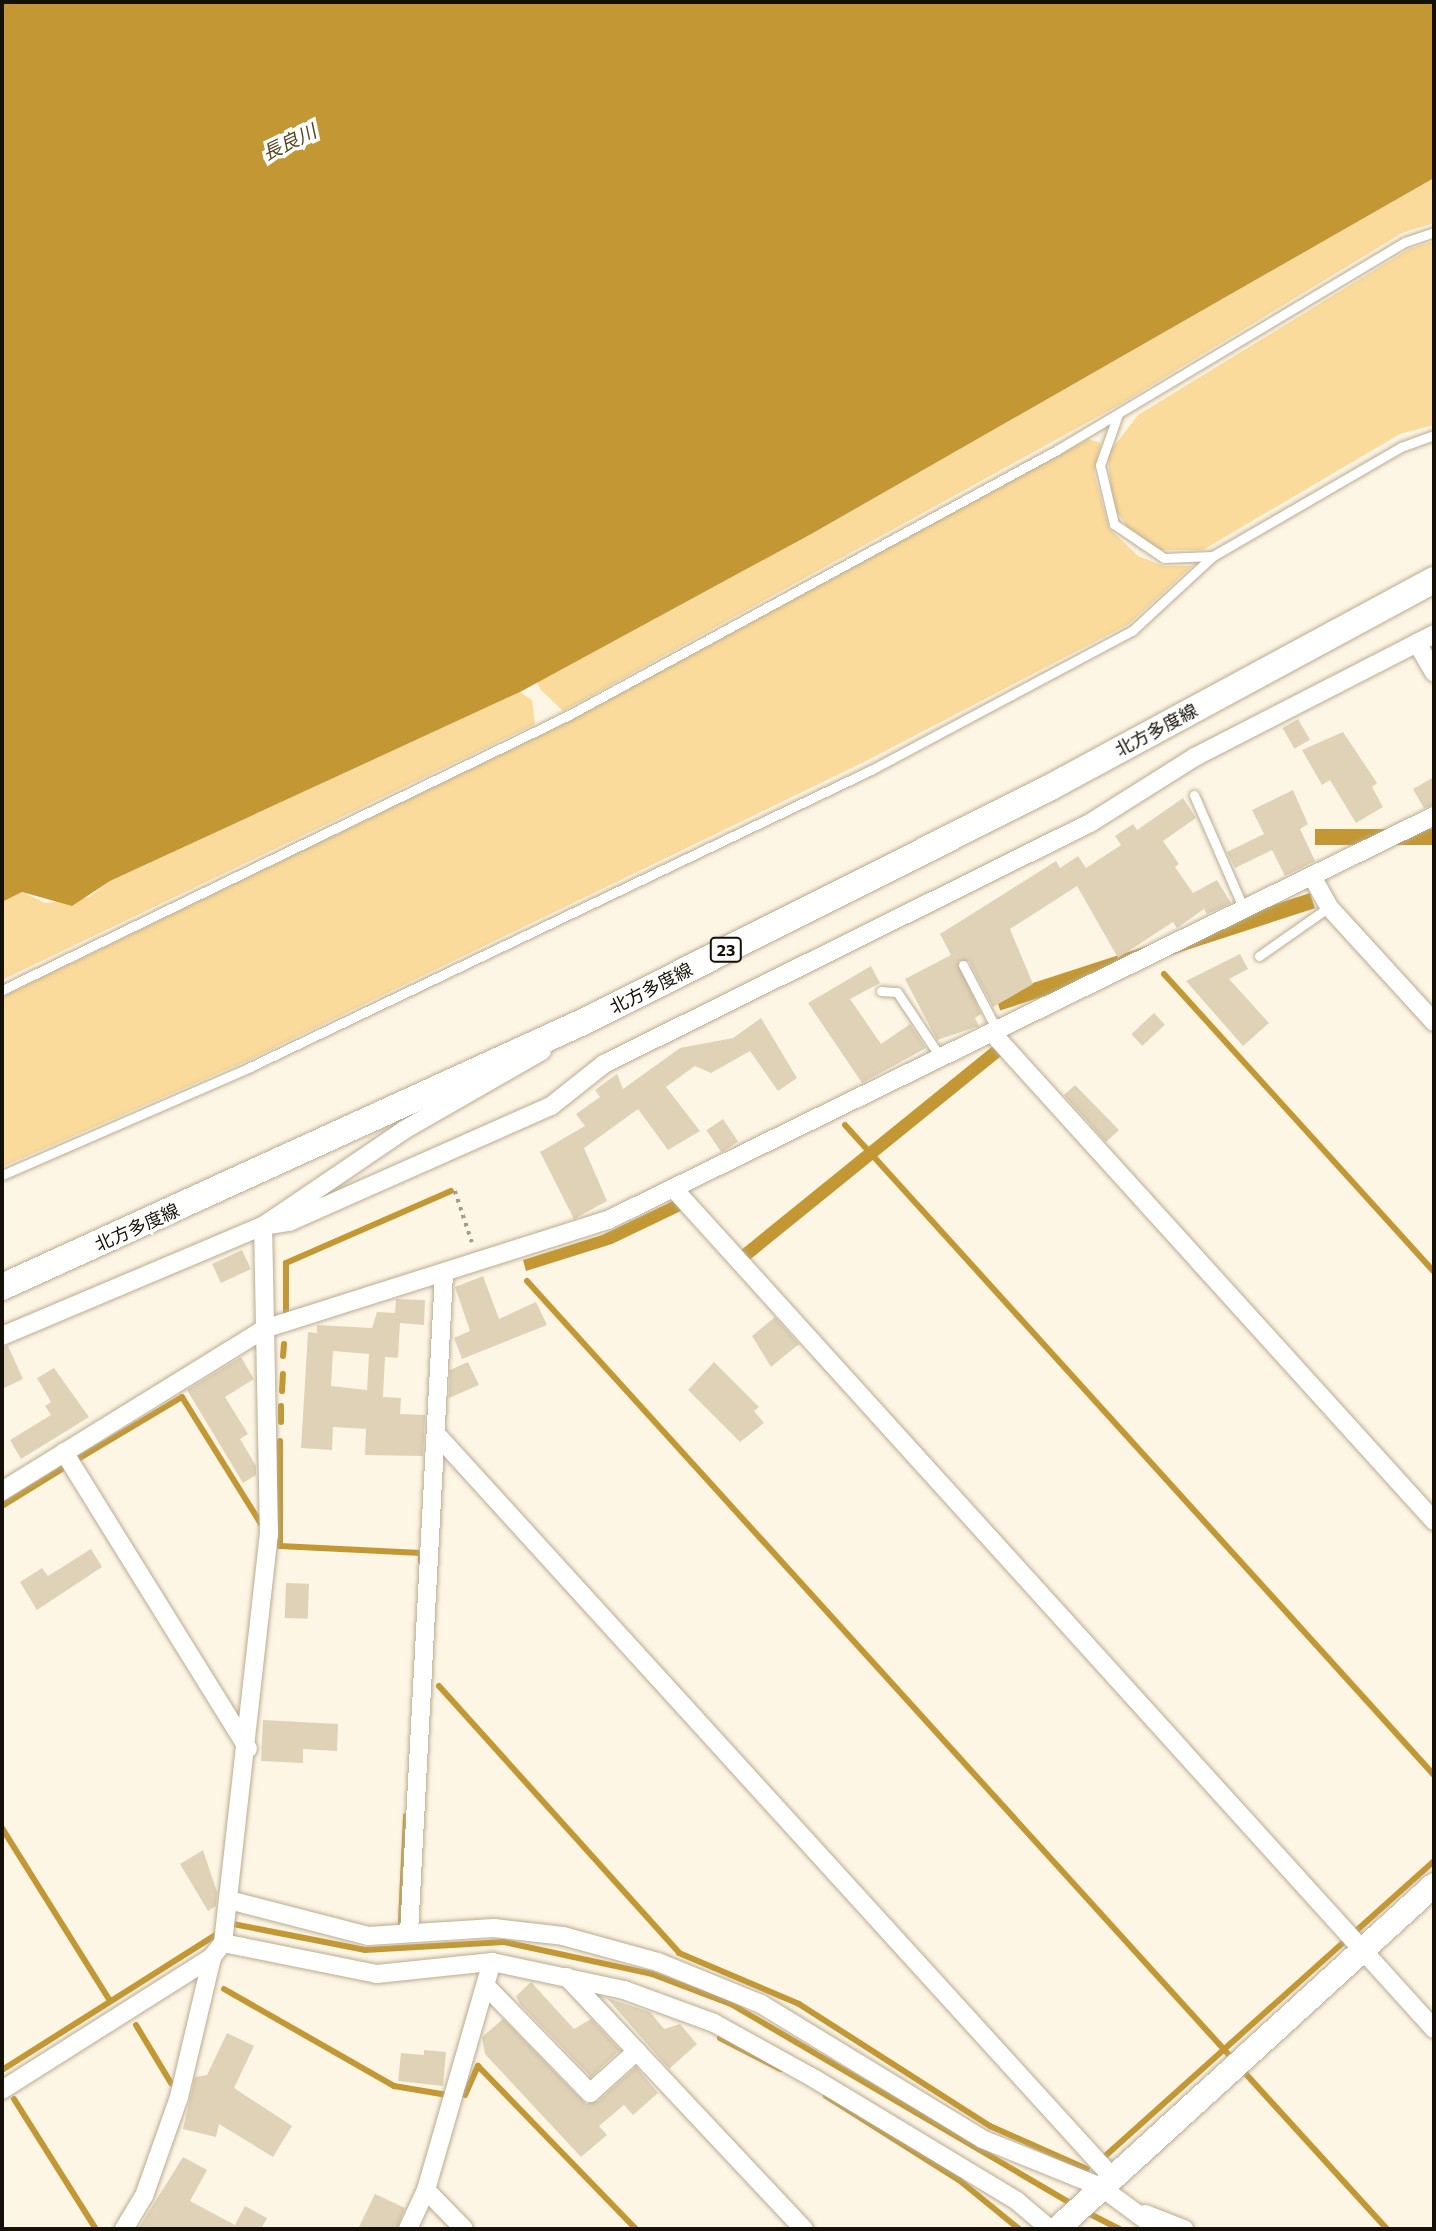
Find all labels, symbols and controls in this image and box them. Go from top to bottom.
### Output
water label: 長良川 [258,119,320,165]
street label: 北方多度線 [1111,699,1201,761]
road number: 23 [708,938,744,962]
street label: 北方多度線 [606,958,696,1018]
street label: 北方多度線 [91,1199,183,1255]

